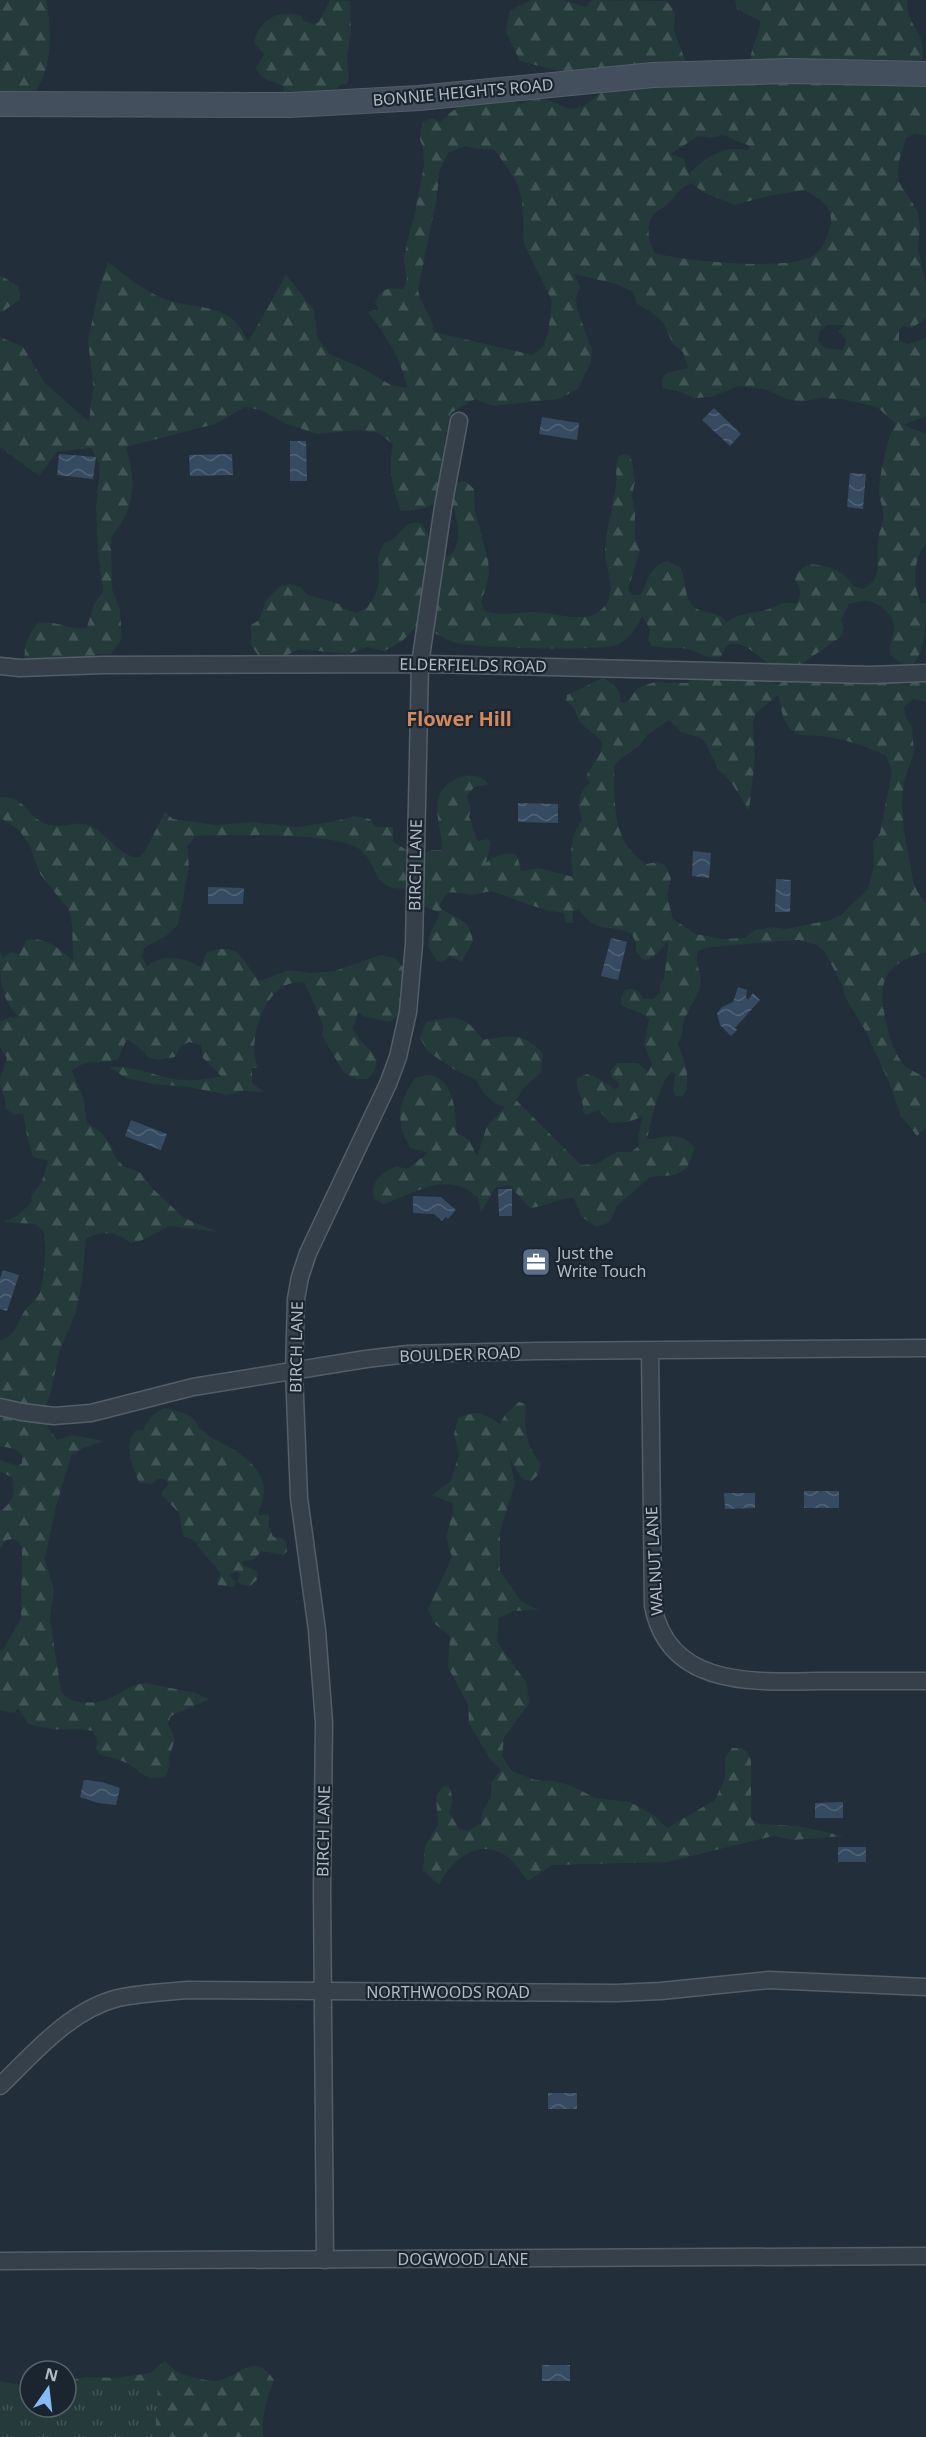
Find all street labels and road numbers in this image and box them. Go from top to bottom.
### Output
street label: BONNIE HEIGHTS ROAD [372,73,554,111]
street label: ELDERFIELDS ROAD [399,653,547,677]
street label: BIRCH LANE [403,819,427,911]
street label: BIRCH LANE [284,1301,308,1393]
street label: BOULDER ROAD [399,1341,521,1367]
street label: WALNUT LANE [640,1506,668,1616]
street label: BIRCH LANE [311,1785,335,1877]
street label: NORTHWOODS ROAD [366,1981,530,2003]
street label: DOGWOOD LANE [397,2248,529,2270]

